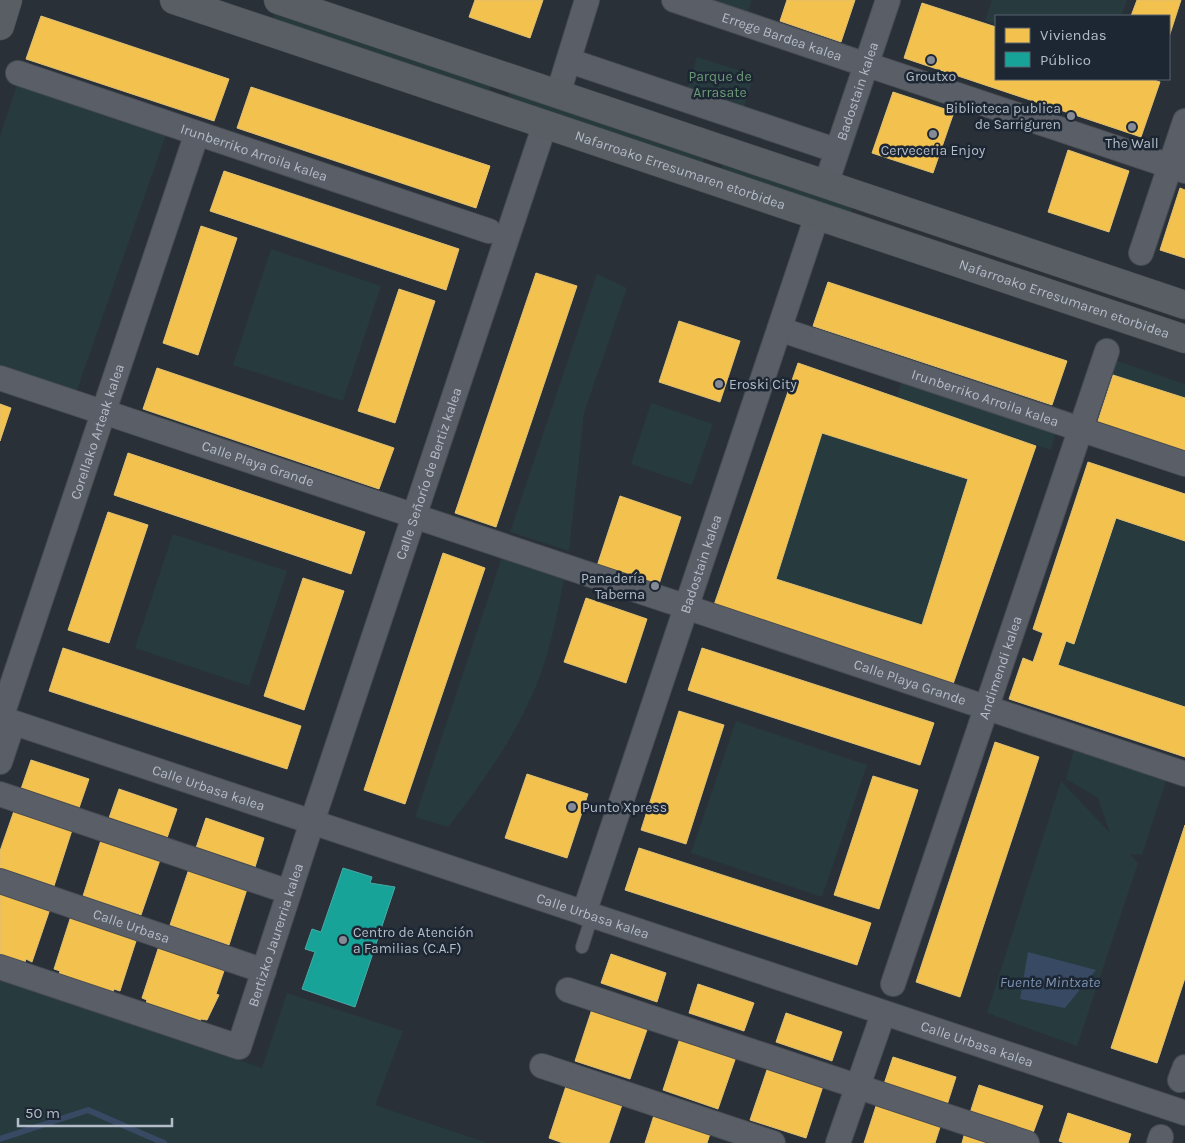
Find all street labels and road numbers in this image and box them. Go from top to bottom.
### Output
street label: Errege Bardea kalea [720,8,845,65]
street label: Badostain kalea [833,40,882,143]
street label: Irunberriko Arroila kalea [178,120,330,185]
street label: Nafarroako Erresumaren etorbidea [573,127,788,213]
street label: Nafarroako Erresumaren etorbidea [957,255,1172,342]
street label: Corellako Arteak kalea [66,362,128,502]
street label: Irunberriko Arroila kalea [909,365,1061,430]
street label: Calle Señorío de Bertiz kalea [392,385,465,562]
street label: Calle Playa Grande [200,437,316,490]
street label: Badostain kalea [676,512,725,616]
street label: Andimendi kalea [975,614,1025,721]
street label: Calle Playa Grande [852,655,968,709]
street label: Calle Urbasa kalea [150,761,267,814]
street label: Bertizko Jaurerria kalea [244,861,307,1009]
street label: Calle Urbasa kalea [534,889,651,942]
street label: Calle Urbasa [91,905,172,947]
street label: Calle Urbasa kalea [919,1017,1036,1070]

